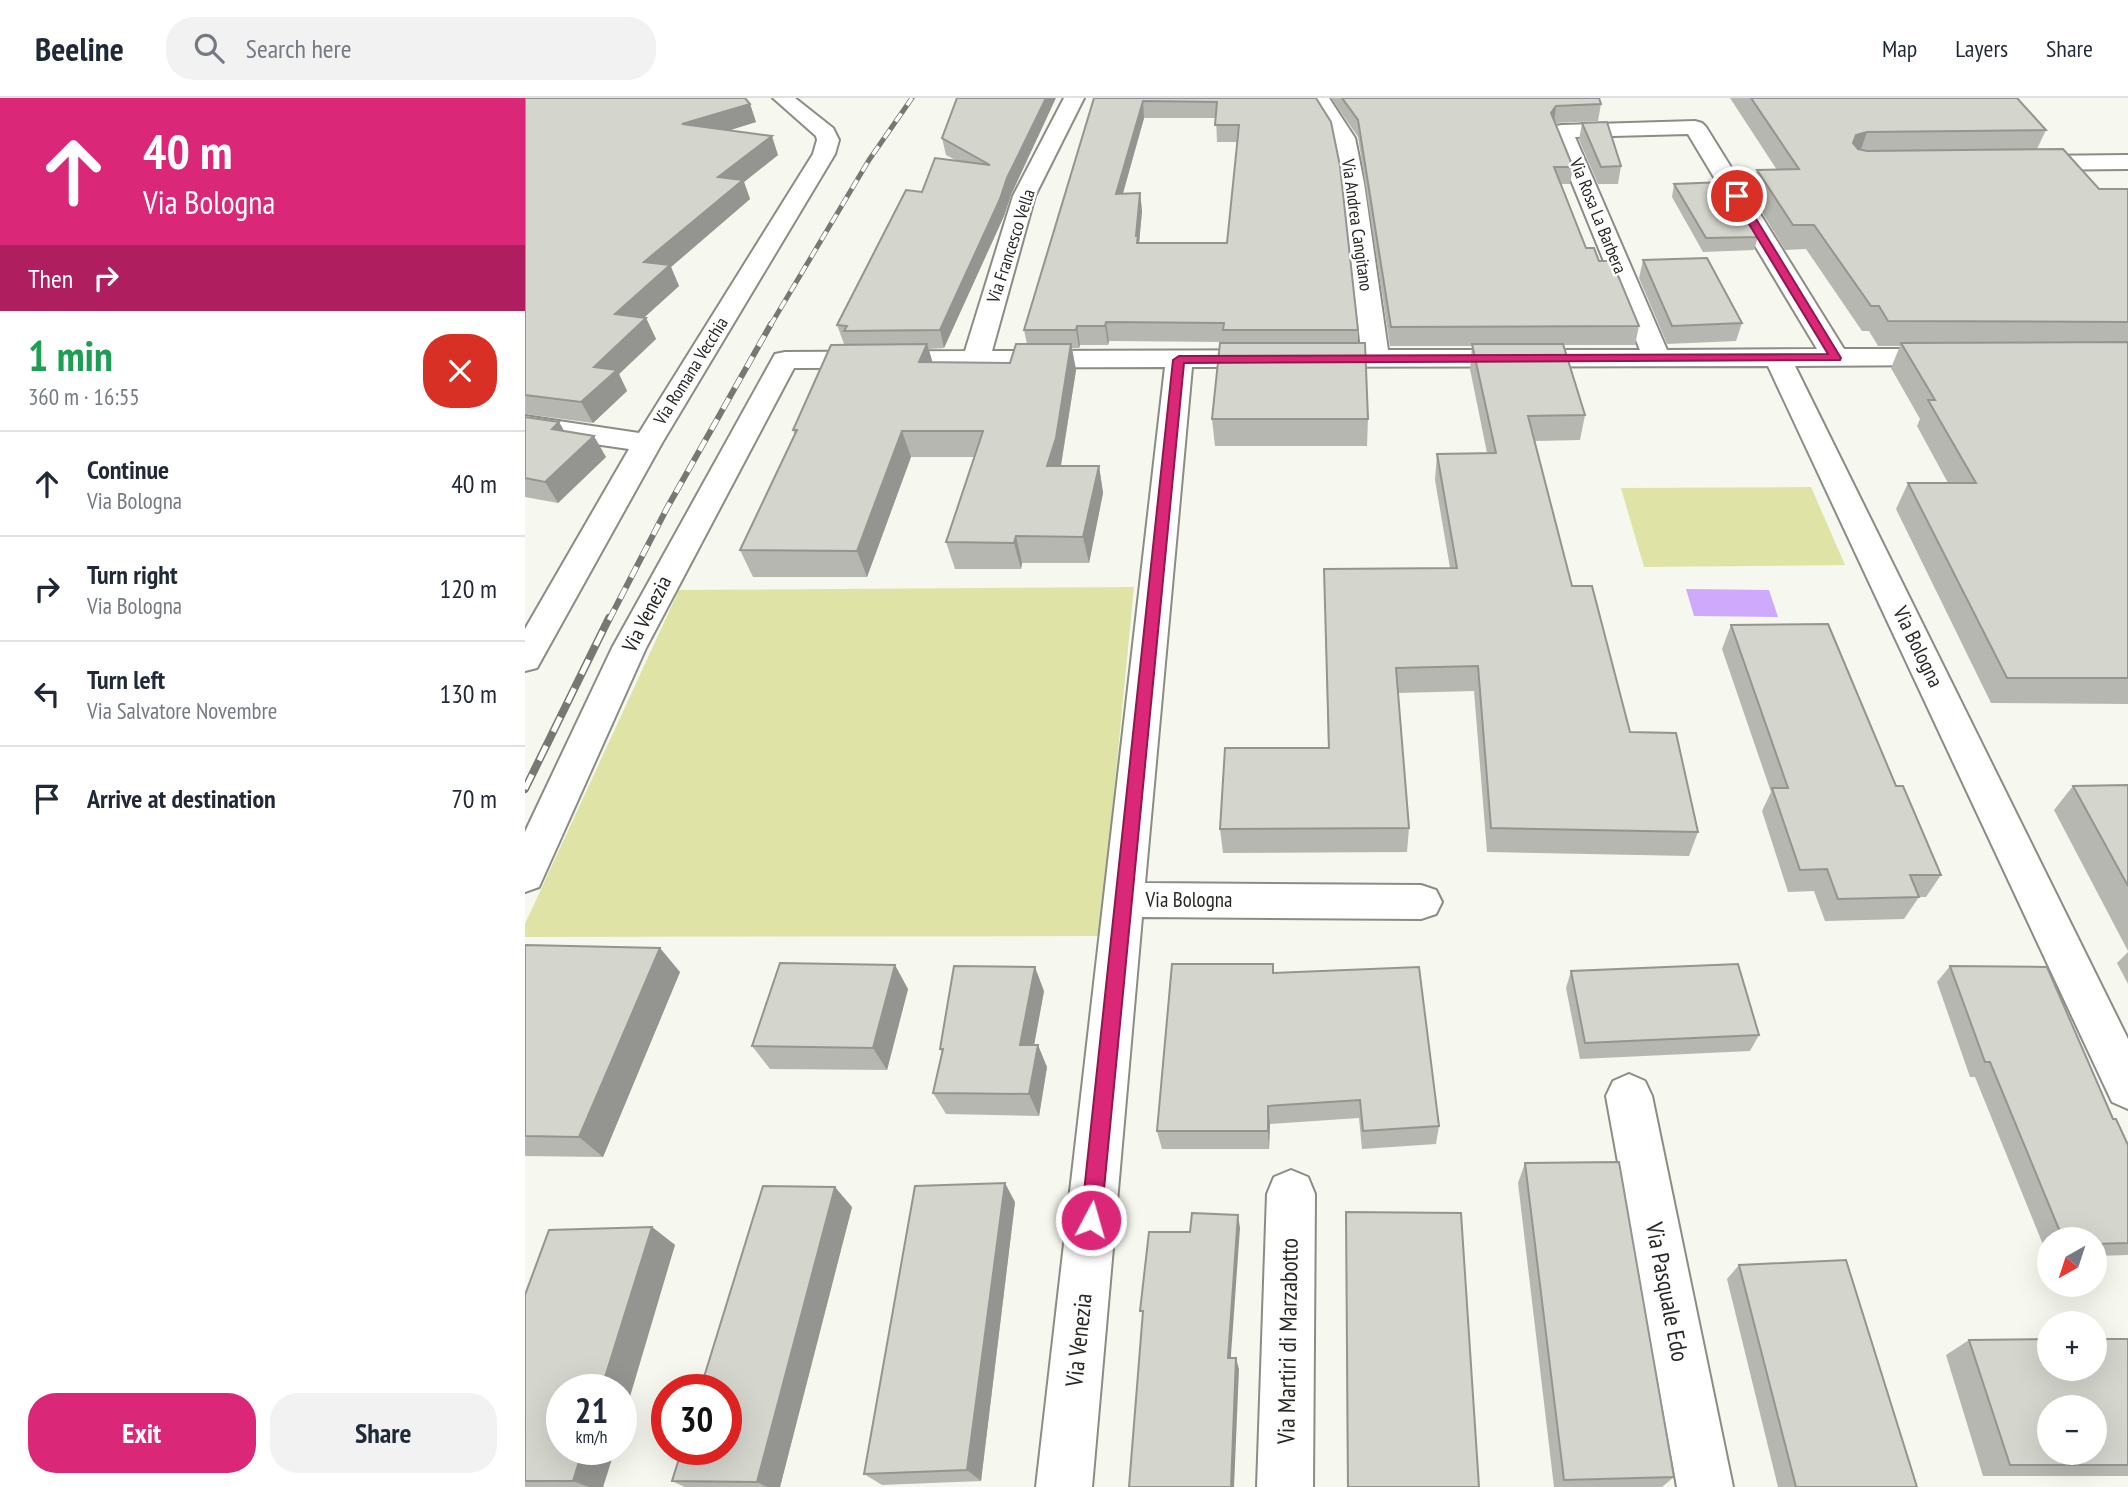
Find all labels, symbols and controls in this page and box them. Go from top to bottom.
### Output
search box [166,17,656,80]
text: Beeline [35,27,124,70]
icon: search [190,29,228,67]
text: Search here [246,32,351,65]
text: Map [1882,33,1917,64]
text: Layers [1955,33,2008,64]
text: Share [2046,33,2093,64]
text: 40 m [143,119,232,183]
icon: ahead [28,126,119,217]
street label: Via Rosa La Barbera [1565,154,1632,277]
street label: Via Andrea Cangitano [1337,156,1378,293]
pin [1707,166,1767,226]
icon: arrive [1718,177,1756,215]
text: Via Bologna [143,181,275,223]
street label: Via Francesco Vella [981,186,1040,307]
icon: right [87,259,125,297]
text: Then [28,262,73,295]
street label: Via Romana Vecchia [648,313,733,430]
text: 1 min [28,328,113,383]
button: close [423,334,497,408]
text: 360 m · 16:55 [28,382,140,411]
text: Continue [87,453,169,486]
icon: ahead [28,465,66,503]
text: 40 m [451,467,497,500]
text: Via Bologna [87,486,182,515]
text: Turn right [87,558,178,591]
icon: right [28,570,66,608]
street label: Via Venezia [615,571,677,657]
text: 120 m [439,572,497,605]
text: Via Bologna [87,591,182,620]
street label: Via Bologna [1887,601,1950,692]
text: Turn left [87,663,165,696]
icon: left [28,675,66,713]
text: 130 m [439,677,497,710]
text: Via Salvatore Novembre [87,696,277,725]
icon: arrive [28,780,66,818]
text: Arrive at destination [87,782,276,815]
text: 70 m [451,782,497,815]
street label: Via Bologna [1145,886,1232,913]
position arrow [1054,1183,1128,1257]
street label: Via Pasquale Edo [1639,1219,1696,1364]
north arrow [2037,1227,2107,1297]
map controls [2037,1227,2107,1465]
street label: Via Martiri di Marzabotto [1270,1238,1305,1445]
street label: Via Venezia [1058,1292,1099,1389]
button: + [2037,1311,2107,1381]
speed limit sign: 30 [651,1374,742,1465]
text: 21 [575,1387,608,1433]
button: Exit [28,1393,256,1473]
button: Share [270,1393,497,1473]
button: − [2037,1395,2107,1465]
text: km/h [576,1425,607,1448]

